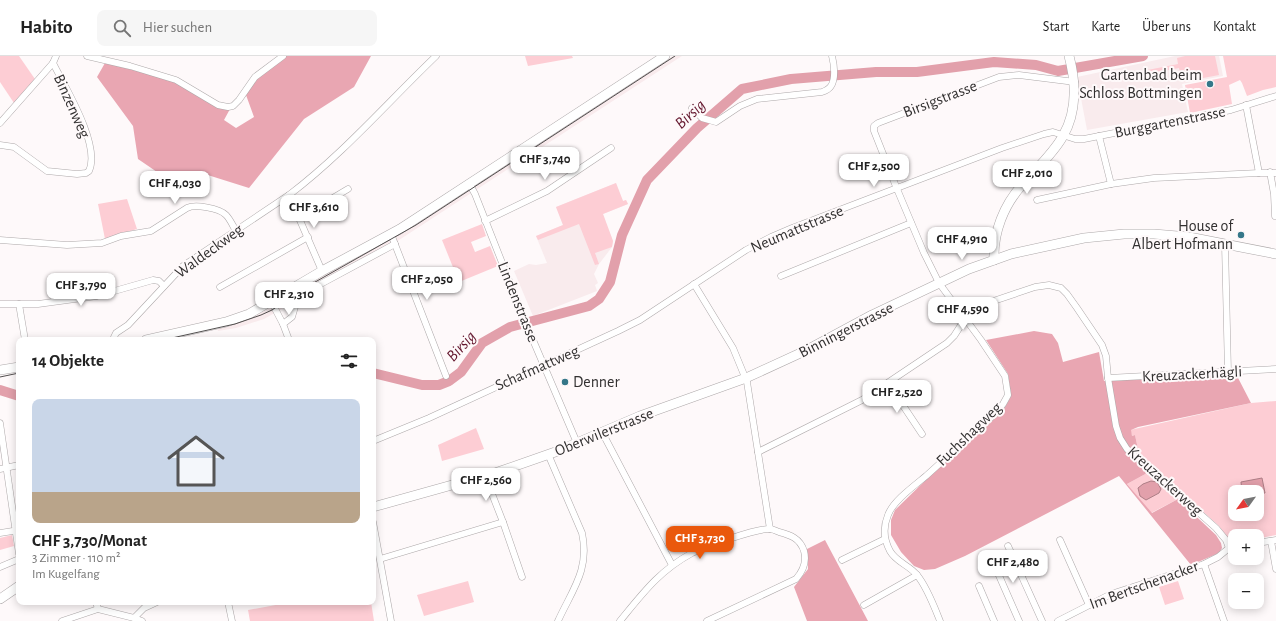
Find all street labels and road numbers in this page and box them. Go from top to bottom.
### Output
street label: Binzenweg [51,72,93,140]
street label: Birsigstrasse [901,78,979,120]
street label: Burggartenstrasse [1113,103,1227,141]
street label: Neumattstrasse [748,202,846,256]
street label: Waldeckweg [172,221,246,281]
street label: Lindenstrasse [495,259,541,345]
street label: Binningerstrasse [796,299,896,361]
street label: Schafmattweg [493,342,581,394]
street label: Kreuzackerhägli [1141,363,1243,385]
street label: Fuchshagweg [933,399,1005,469]
street label: Oberwilerstrasse [552,405,656,459]
street label: Kreuzackerweg [1124,443,1206,519]
street label: Im Bertschenacker [1087,558,1201,612]

